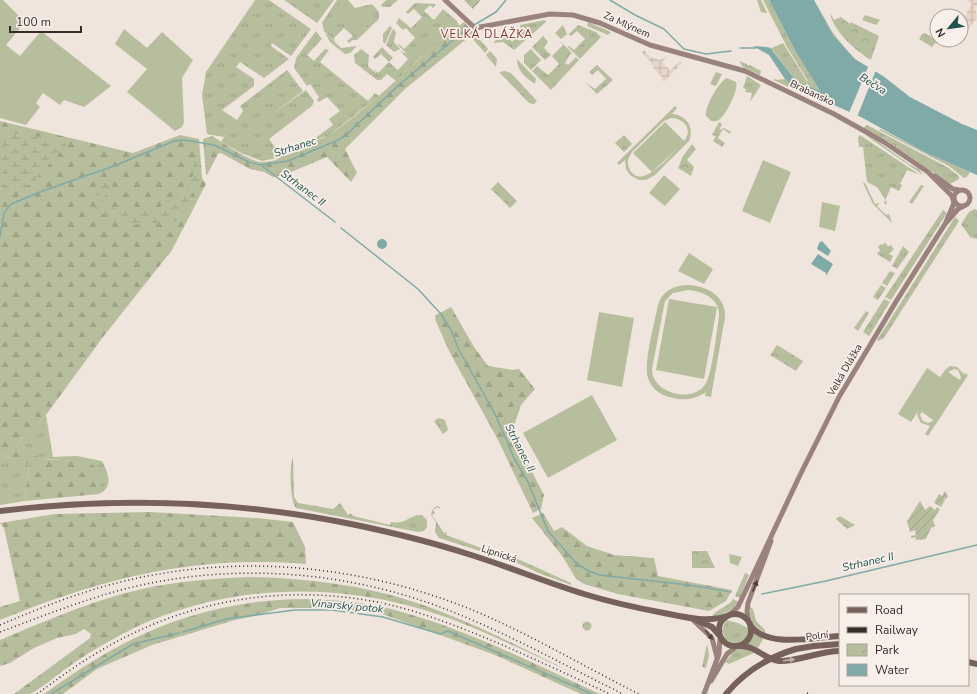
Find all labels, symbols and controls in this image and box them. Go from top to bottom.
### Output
scale bar [10,8,81,34]
street label: Za Mlýnem [601,8,653,42]
north arrow [929,8,969,48]
text: 100 m [16,14,51,30]
text: N [932,25,949,40]
district label: VELKÁ DLÁŽKA [440,26,533,42]
water label: Bečva [856,70,890,98]
street label: Brabansko [787,77,837,110]
water label: Strhanec [272,133,319,161]
water label: Strhanec II [278,166,329,210]
street label: Velká Dlážka [824,341,866,399]
water label: Strhanec II [501,421,539,475]
street label: Lipnická [479,541,519,567]
water label: Strhanec II [841,549,895,575]
one-way arrow [752,579,758,591]
legend [839,594,969,686]
water label: Vinarský potok [310,595,385,617]
text: Road [875,602,903,618]
text: Railway [875,622,919,638]
street label: Polní [805,628,830,644]
one-way arrow [705,630,713,641]
text: Park [875,642,900,658]
one-way arrow [783,657,795,663]
text: Water [875,662,909,678]

